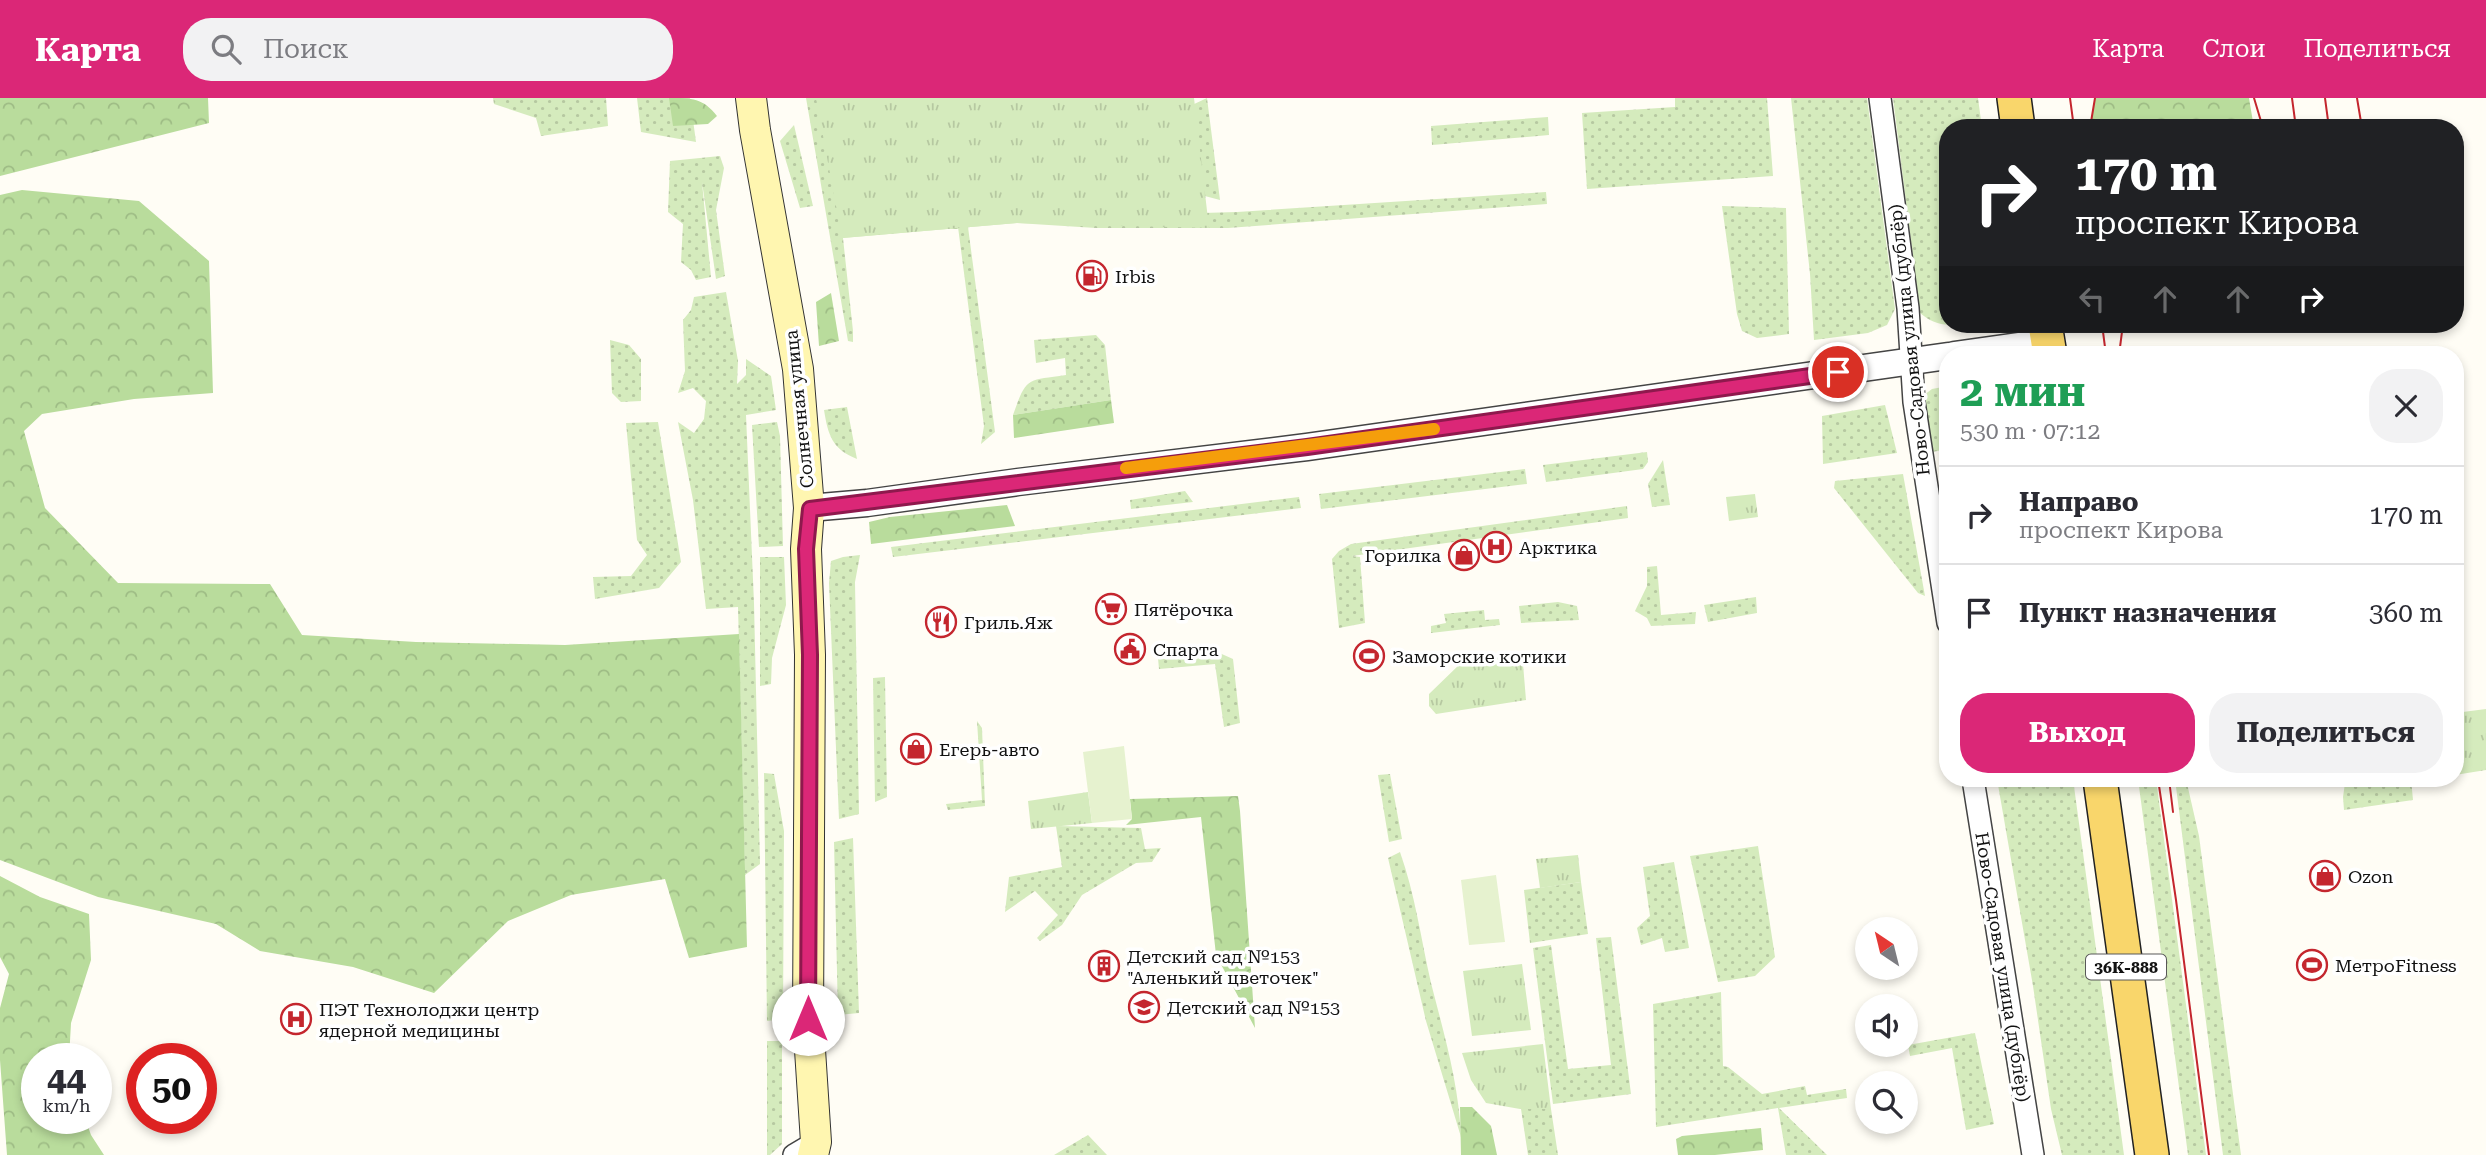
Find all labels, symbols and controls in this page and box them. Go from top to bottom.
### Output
search box [183,18,673,81]
text: Карта [35,30,141,69]
icon: search [207,30,245,68]
text: Поиск [263,34,349,64]
text: Карта [2092,35,2164,63]
text: Слои [2202,35,2265,63]
text: Поделиться [2303,35,2451,63]
text: 170 m [2075,145,2217,202]
icon: right [1960,147,2051,238]
street label: Ново-Садовая улица (дублёр) [1884,203,1934,477]
text: проспект Кирова [2075,204,2359,242]
fuel station icon: Irbis [1075,259,1109,293]
place label: Irbis [1115,266,1155,287]
icon: left [2073,280,2111,318]
icon: ahead [2146,280,2184,318]
icon: ahead [2219,280,2257,318]
icon: right [2292,280,2330,318]
street label: Солнечная улица [780,329,818,489]
pin [1808,342,1868,402]
icon: arrive [1819,353,1857,391]
text: 2 мин [1960,367,2085,416]
button: close [2369,369,2443,443]
text: 530 m · 07:12 [1960,418,2100,445]
text: Направо [2019,487,2139,517]
icon: right [1960,496,1998,534]
text: 170 m [2369,500,2443,530]
text: проспект Кирова [2019,517,2223,544]
hospital icon: Арктика [1479,530,1513,564]
place label: Арктика [1519,537,1597,558]
shop icon: Горилка [1447,538,1481,572]
place label: Горилка [1365,545,1441,566]
supermarket icon: Пятёрочка [1094,592,1128,626]
icon: arrive [1960,594,1998,632]
text: Пункт назначения [2019,598,2276,628]
text: 360 m [2369,598,2443,628]
place label: Пятёрочка [1134,599,1233,620]
restaurant icon: Гриль.Яж [924,605,958,639]
place label: Гриль.Яж [964,612,1053,633]
public building icon: Спарта [1113,632,1147,666]
place label: Спарта [1153,639,1219,660]
sports icon: Заморские котики [1352,639,1386,673]
place label: Заморские котики [1392,646,1567,667]
button: Выход [1960,693,2195,773]
button: Поделиться [2209,693,2443,773]
shop icon: Егерь-авто [899,732,933,766]
place label: Егерь-авто [939,739,1040,760]
street label: Ново-Садовая улица (дублёр) [1971,831,2035,1103]
shop icon: Ozon [2308,859,2342,893]
place label: Ozon [2348,866,2394,887]
north arrow [1855,917,1918,980]
map controls [1855,917,1918,1134]
place label: Детский сад №153 "Аленький цветочек" [1127,946,1319,988]
sports icon: МетроFitness [2295,948,2329,982]
building icon: Детский сад №153 "Аленький цветочек" [1087,949,1121,983]
road number: 36К-888 [2086,954,2166,980]
place label: МетроFitness [2335,955,2457,976]
position arrow [771,982,845,1056]
school or university icon: Детский сад №153 [1127,990,1161,1024]
button: sound [1855,994,1918,1057]
place label: Детский сад №153 [1167,997,1340,1018]
place label: ПЭТ Технолоджи центр ядерной медицины [319,999,539,1041]
hospital icon: ПЭТ Технолоджи центр ядерной медицины [279,1002,313,1036]
speed limit sign: 50 [126,1043,217,1134]
text: 44 [47,1059,86,1100]
button: search [1855,1071,1918,1134]
text: km/h [42,1095,91,1116]

